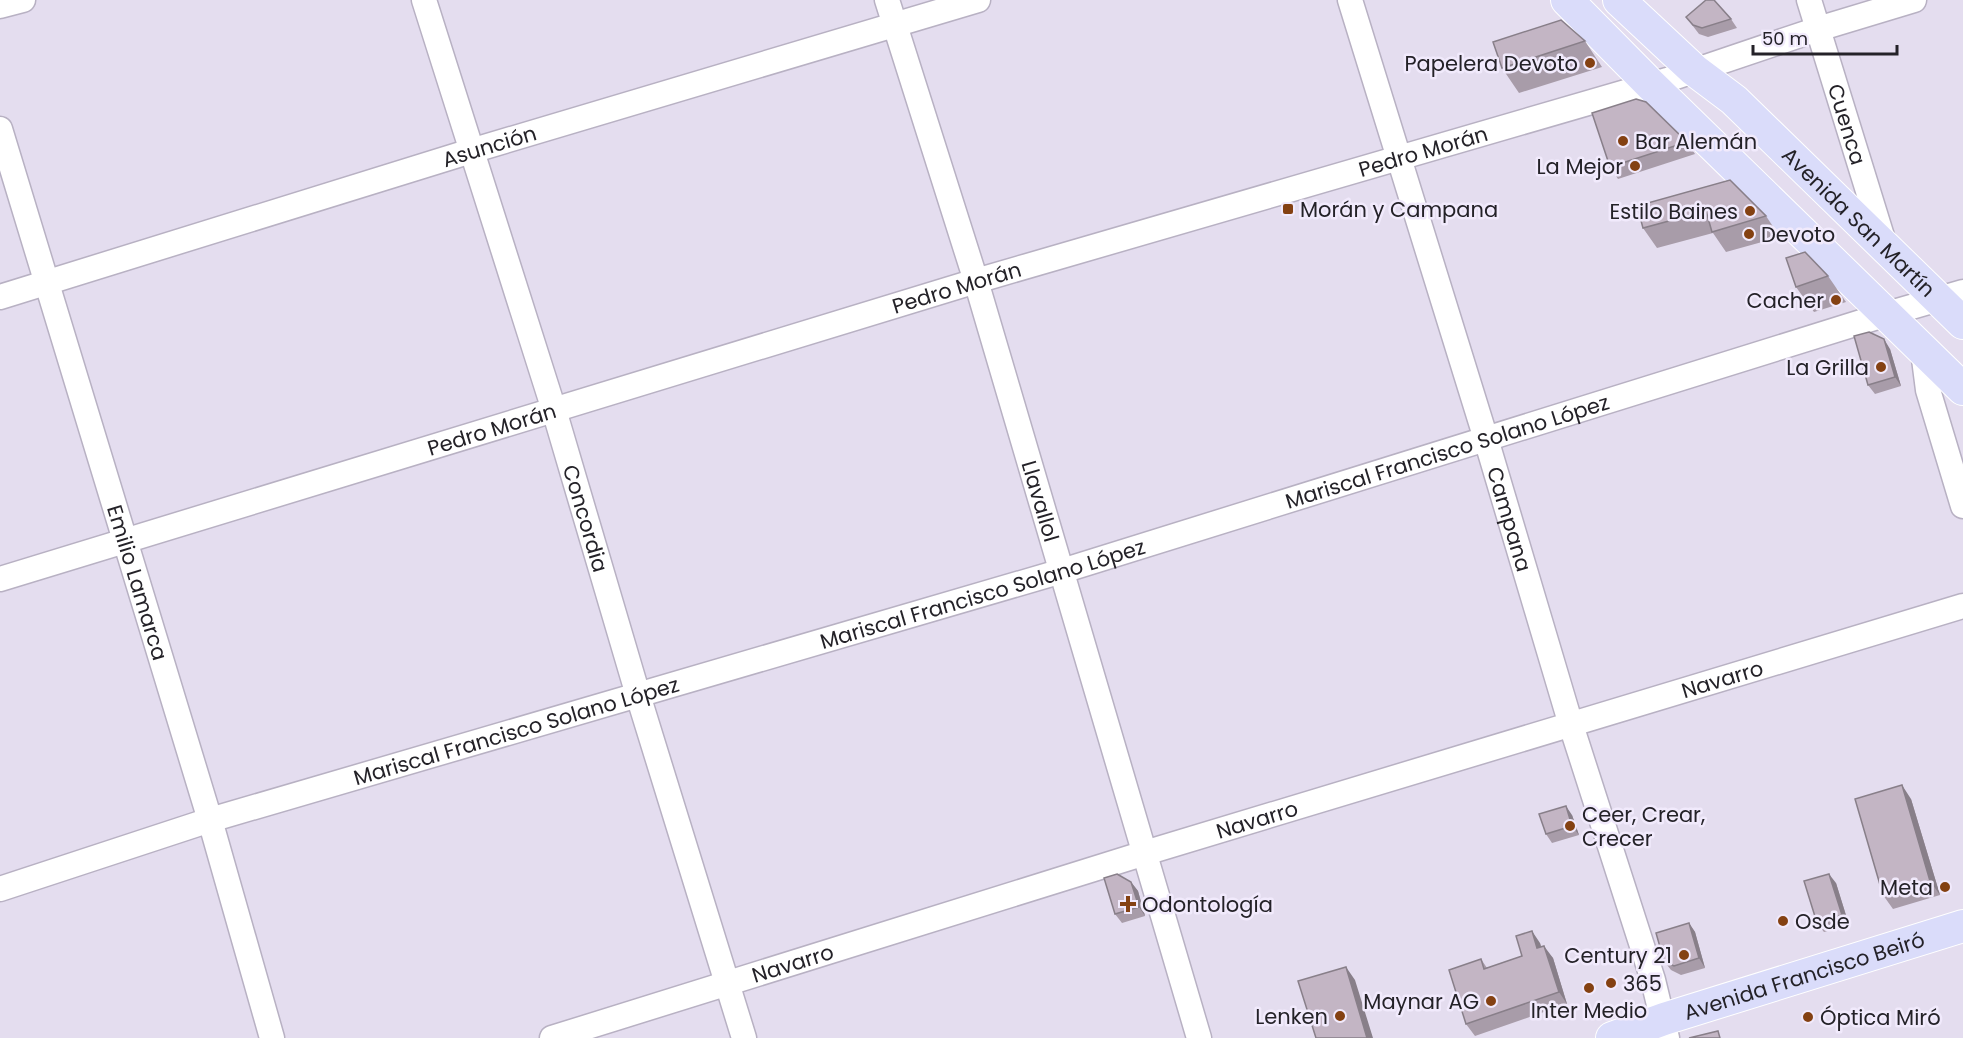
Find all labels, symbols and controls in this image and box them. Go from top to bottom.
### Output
scale bar [1753,18,1897,56]
text: 50 m [1762,26,1808,51]
place label: Papelera Devoto [1404,49,1578,78]
marker: Papelera Devoto [1583,56,1597,70]
street label: Cuenca [1821,80,1873,168]
street label: Asunción [438,118,540,174]
street label: Pedro Morán [1355,118,1491,184]
place label: Bar Alemán [1635,127,1757,156]
marker: Bar Alemán [1616,134,1630,148]
street label: Avenida San Martín [1776,140,1942,303]
place label: La Mejor [1537,152,1623,181]
marker: La Mejor [1628,159,1642,173]
place label: Morán y Campana [1300,195,1498,224]
place label: Estilo Baines [1610,197,1738,226]
marker: Morán y Campana [1281,202,1295,216]
marker: Estilo Baines [1743,204,1757,218]
place label: Devoto [1761,220,1835,249]
marker: Devoto [1742,227,1756,241]
street label: Pedro Morán [888,254,1024,320]
place label: Cacher [1747,286,1824,315]
marker: Cacher [1829,293,1843,307]
place label: La Grilla [1786,353,1869,382]
marker: La Grilla [1874,360,1888,374]
street label: Mariscal Francisco Solano López [1281,387,1613,515]
street label: Pedro Morán [424,396,560,462]
street label: Llavallol [1015,457,1066,545]
street label: Concordia [556,461,615,575]
street label: Campana [1480,463,1539,575]
street label: Emilio Lamarca [101,501,175,664]
street label: Mariscal Francisco Solano López [816,532,1149,655]
street label: Navarro [1678,653,1767,705]
street label: Mariscal Francisco Solano López [350,669,682,792]
street label: Navarro [1212,793,1301,845]
place label: Ceer, Crear, Crecer [1582,800,1705,853]
marker: Ceer, Crear, Crecer [1563,819,1577,833]
place label: Meta [1880,873,1933,902]
marker: Meta [1938,880,1952,894]
place label: Odontología [1142,890,1273,919]
marker: Odontología [1119,895,1137,913]
place label: Osde [1795,907,1850,936]
marker: Osde [1776,914,1790,928]
street label: Avenida Francisco Beiró [1680,924,1928,1027]
street label: Navarro [748,937,837,989]
place label: Century 21 [1564,941,1672,970]
marker: Century 21 [1677,948,1691,962]
place label: 365 [1623,969,1662,998]
marker: 365 [1604,976,1618,990]
marker: Inter Medio [1582,981,1596,995]
place label: Maynar AG [1363,987,1479,1016]
marker: Maynar AG [1484,994,1498,1008]
place label: Inter Medio [1531,996,1647,1025]
place label: Lenken [1255,1002,1328,1031]
place label: Óptica Miró [1820,1003,1941,1032]
marker: Lenken [1333,1009,1347,1023]
marker: Óptica Miró [1801,1010,1815,1024]

